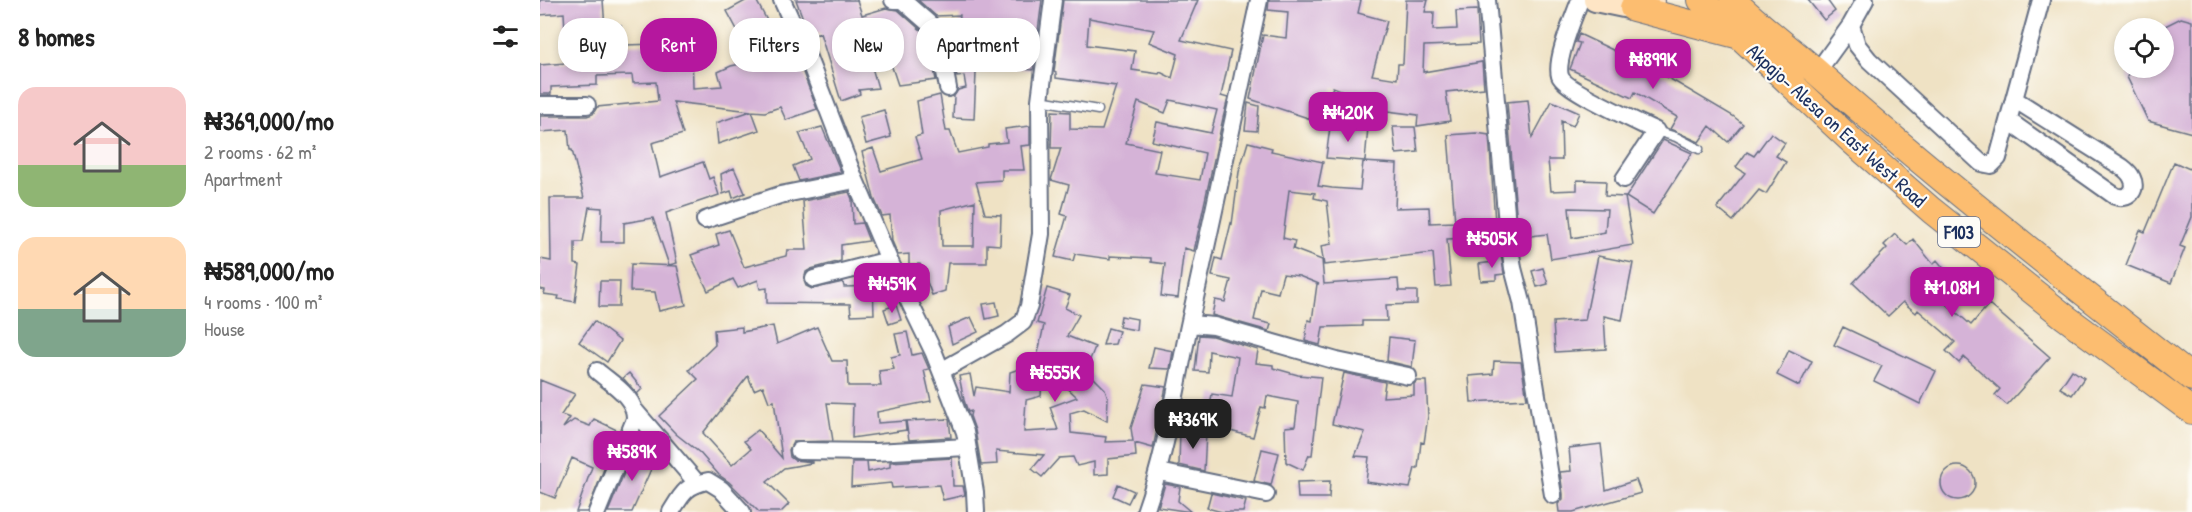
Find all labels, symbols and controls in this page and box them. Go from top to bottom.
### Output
chip: Buy [558,18,628,72]
chip: Rent [640,18,717,72]
chip: Filters [729,18,820,72]
chip: New [832,18,904,72]
chip: Apartment [916,18,1040,72]
map controls [2114,18,2174,78]
button: locate [2114,18,2174,78]
text: 8 homes [18,19,95,54]
icon: filters [489,20,522,53]
street label: Akpajo- Alesa on East West Road [1741,37,1933,213]
pin: ₦899K [1611,39,1695,90]
text: ₦899K [1629,45,1677,72]
pin: ₦420K [1306,92,1390,143]
text: ₦420K [1323,98,1373,125]
text: ₦369,000/mo [204,103,334,138]
icon: home [66,111,138,183]
text: 2 rooms · 62 m² [204,138,316,165]
text: Apartment [204,165,282,192]
road number: F103 [1938,217,1980,247]
pin: ₦505K [1450,218,1534,269]
text: ₦505K [1467,224,1517,251]
text: ₦589,000/mo [204,253,334,288]
icon: home [66,261,138,333]
pin: ₦459K [850,263,934,314]
pin: ₦1.08M [1903,267,2001,318]
text: ₦459K [868,269,916,296]
text: ₦1.08M [1924,273,1980,300]
text: 4 rooms · 100 m² [204,288,322,315]
text: House [204,315,245,342]
pin: ₦555K [1013,352,1097,403]
text: ₦555K [1030,358,1080,385]
pin: ₦369K [1151,399,1235,450]
text: ₦369K [1168,405,1218,432]
pin: ₦589K [590,431,674,482]
text: ₦589K [607,437,657,464]

